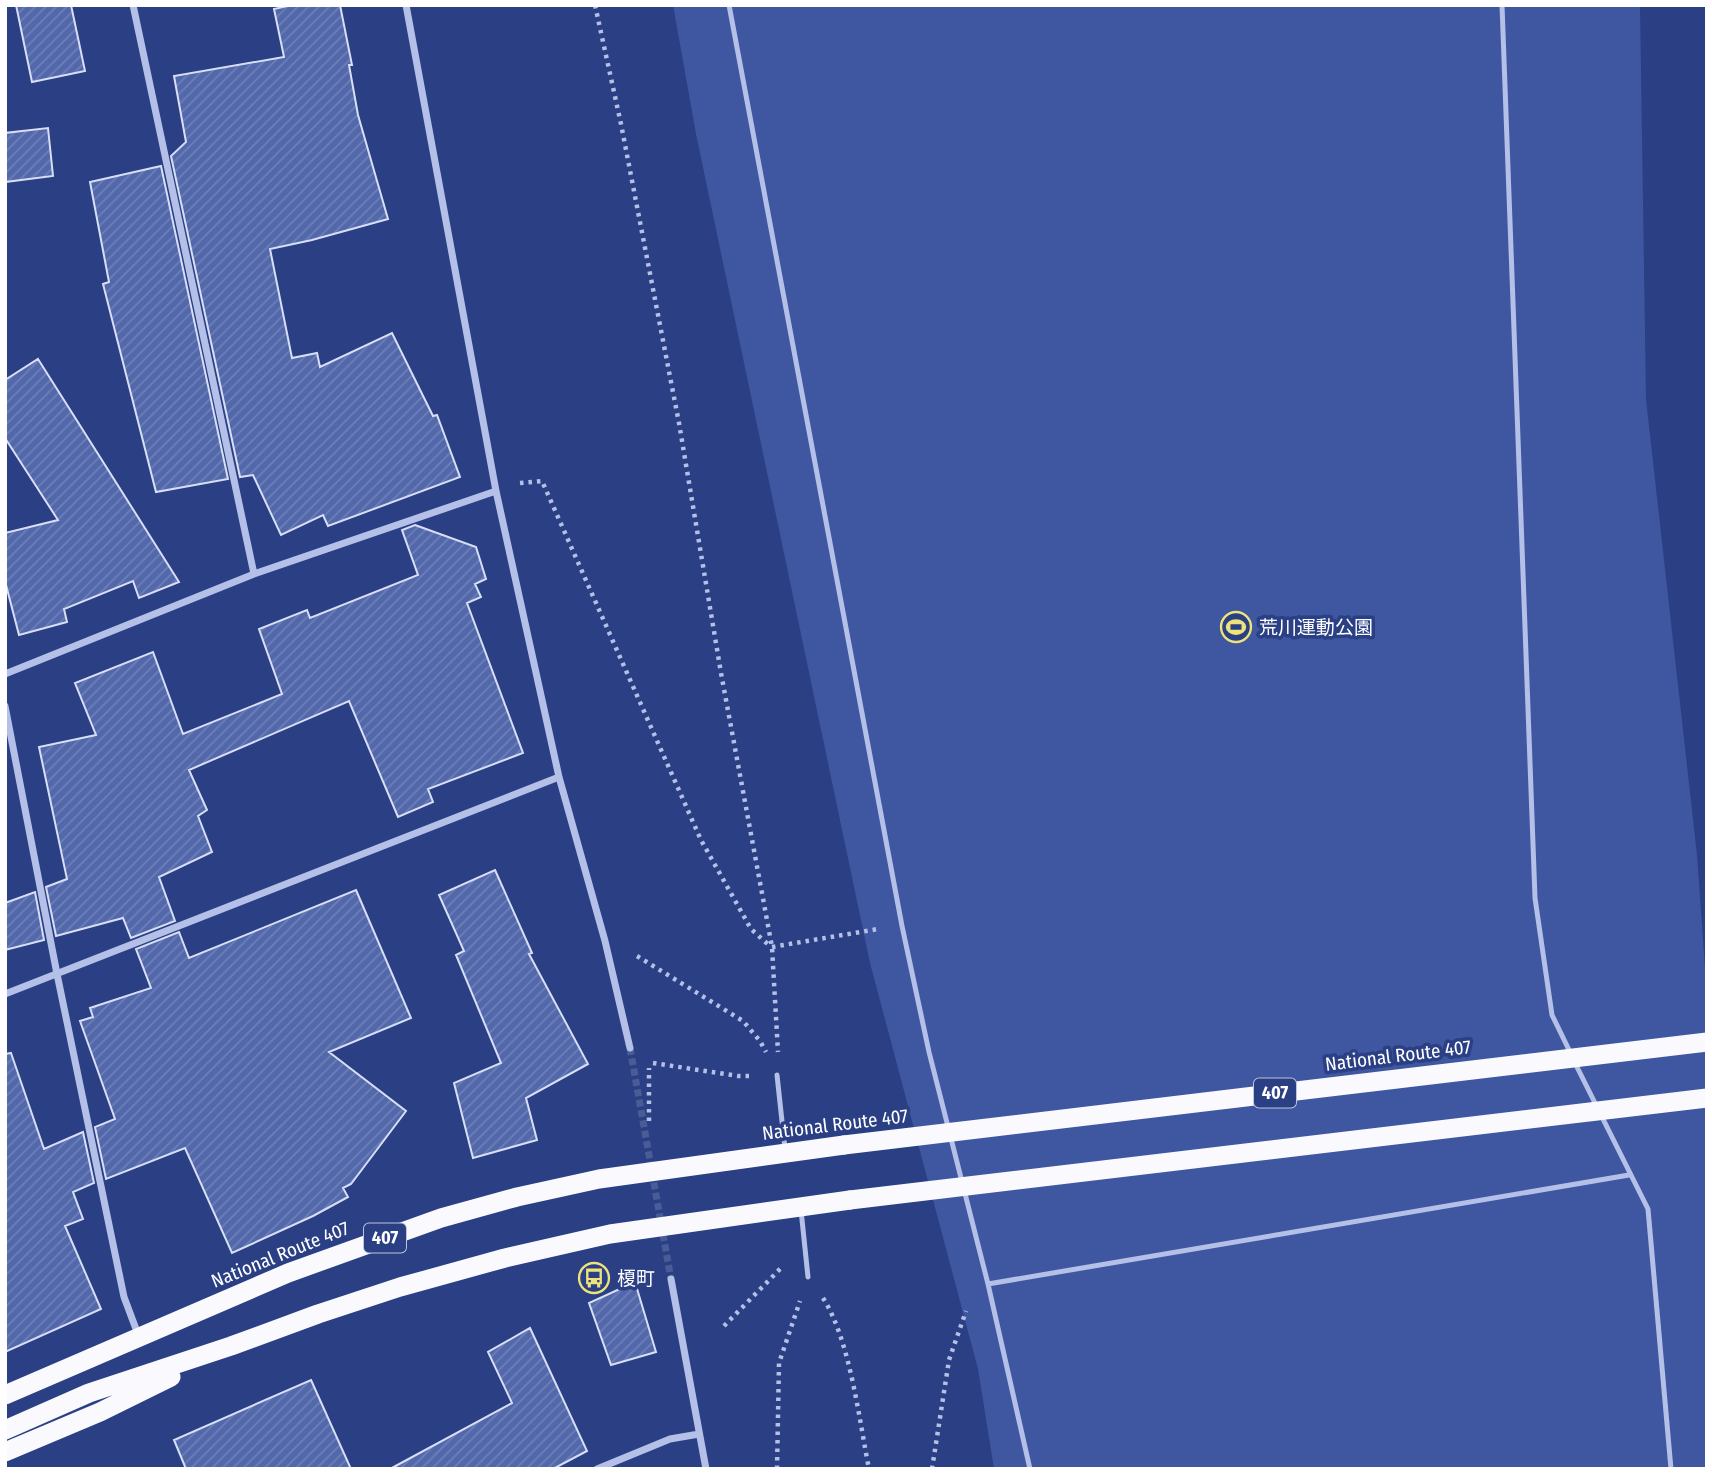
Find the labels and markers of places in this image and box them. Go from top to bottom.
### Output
sports icon: 荒川運動公園 [1219,610,1253,644]
place label: 荒川運動公園 [1259,616,1373,639]
bus stop icon: 榎町 [577,1261,611,1295]
place label: 榎町 [617,1267,655,1290]

